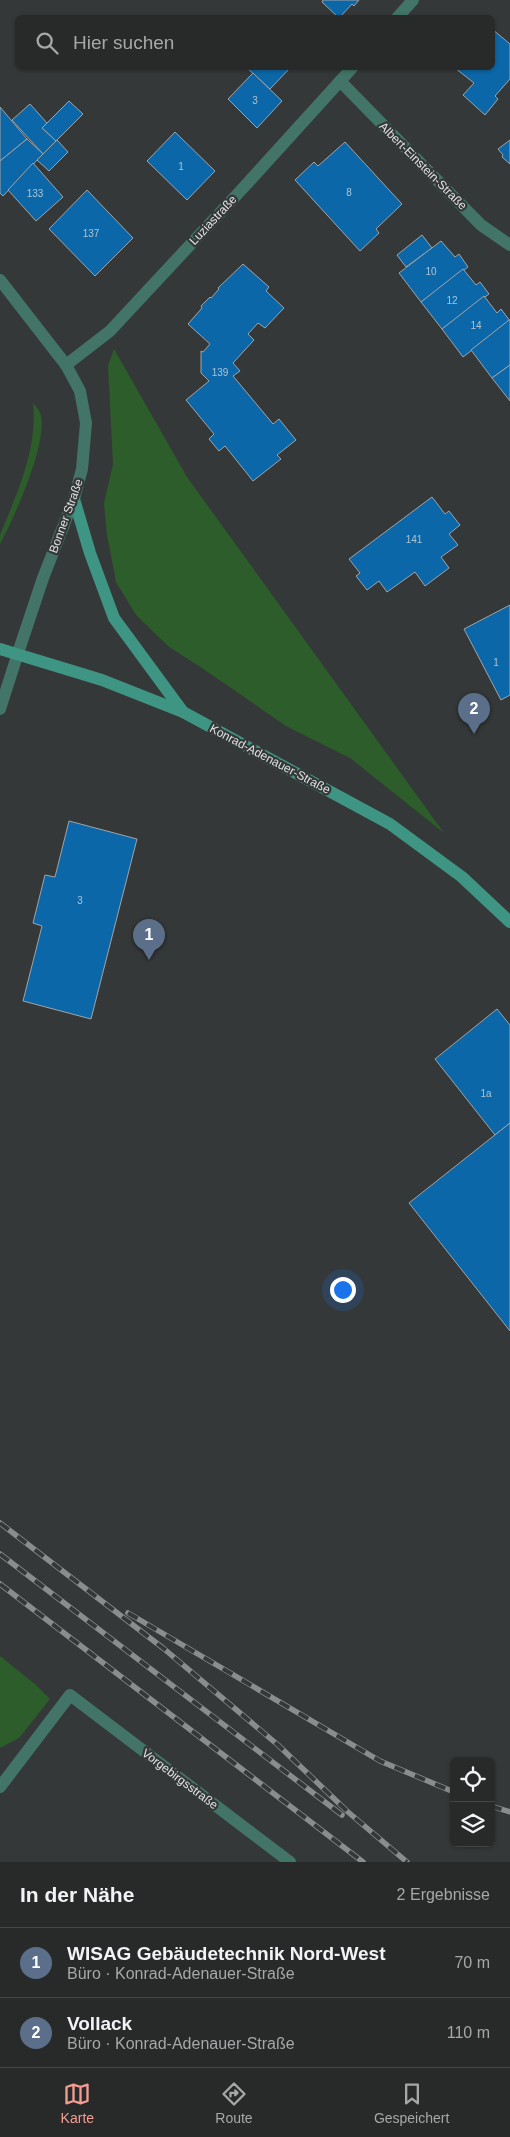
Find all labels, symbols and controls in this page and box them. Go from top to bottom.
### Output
search box [15,15,495,70]
icon: search [33,29,61,57]
text: Hier suchen [73,32,174,53]
house number: 3 [252,95,258,106]
street label: Albert-Einstein-Straße [376,119,470,213]
house number: 1 [178,161,184,172]
house number: 8 [346,187,352,198]
house number: 133 [27,188,44,199]
street label: Luziastraße [186,192,240,248]
house number: 137 [83,228,100,239]
house number: 10 [425,266,437,277]
house number: 12 [446,295,458,306]
house number: 14 [470,320,482,331]
house number: 139 [212,367,229,378]
street label: Bonner Straße [46,477,86,555]
house number: 141 [406,534,423,545]
house number: 1 [493,657,499,668]
pin: 2 [458,693,490,734]
street label: Konrad-Adenauer-Straße [207,721,333,797]
house number: 3 [77,895,83,906]
pin: 1 [133,919,165,960]
house number: 1a [480,1088,492,1099]
your location [330,1277,356,1303]
street label: Vorgebirgsstraße [139,1746,221,1812]
map controls [450,1757,495,1847]
button: locate [450,1757,495,1802]
button: layers [450,1802,495,1847]
text: In der Nähe [20,1883,134,1906]
text: 2 Ergebnisse [397,1886,490,1903]
text: WISAG Gebäudetechnik Nord-West [67,1943,385,1964]
text: 1 [32,1954,40,1971]
text: 70 m [454,1954,490,1971]
text: Büro · Konrad-Adenauer-Straße [67,1965,295,1982]
text: Vollack [67,2013,132,2034]
text: 2 [32,2024,40,2041]
text: 110 m [447,2024,490,2041]
text: Büro · Konrad-Adenauer-Straße [67,2035,295,2052]
tab: Karte [61,2080,94,2126]
tab: Route [215,2080,253,2126]
tab: Gespeichert [374,2080,449,2126]

